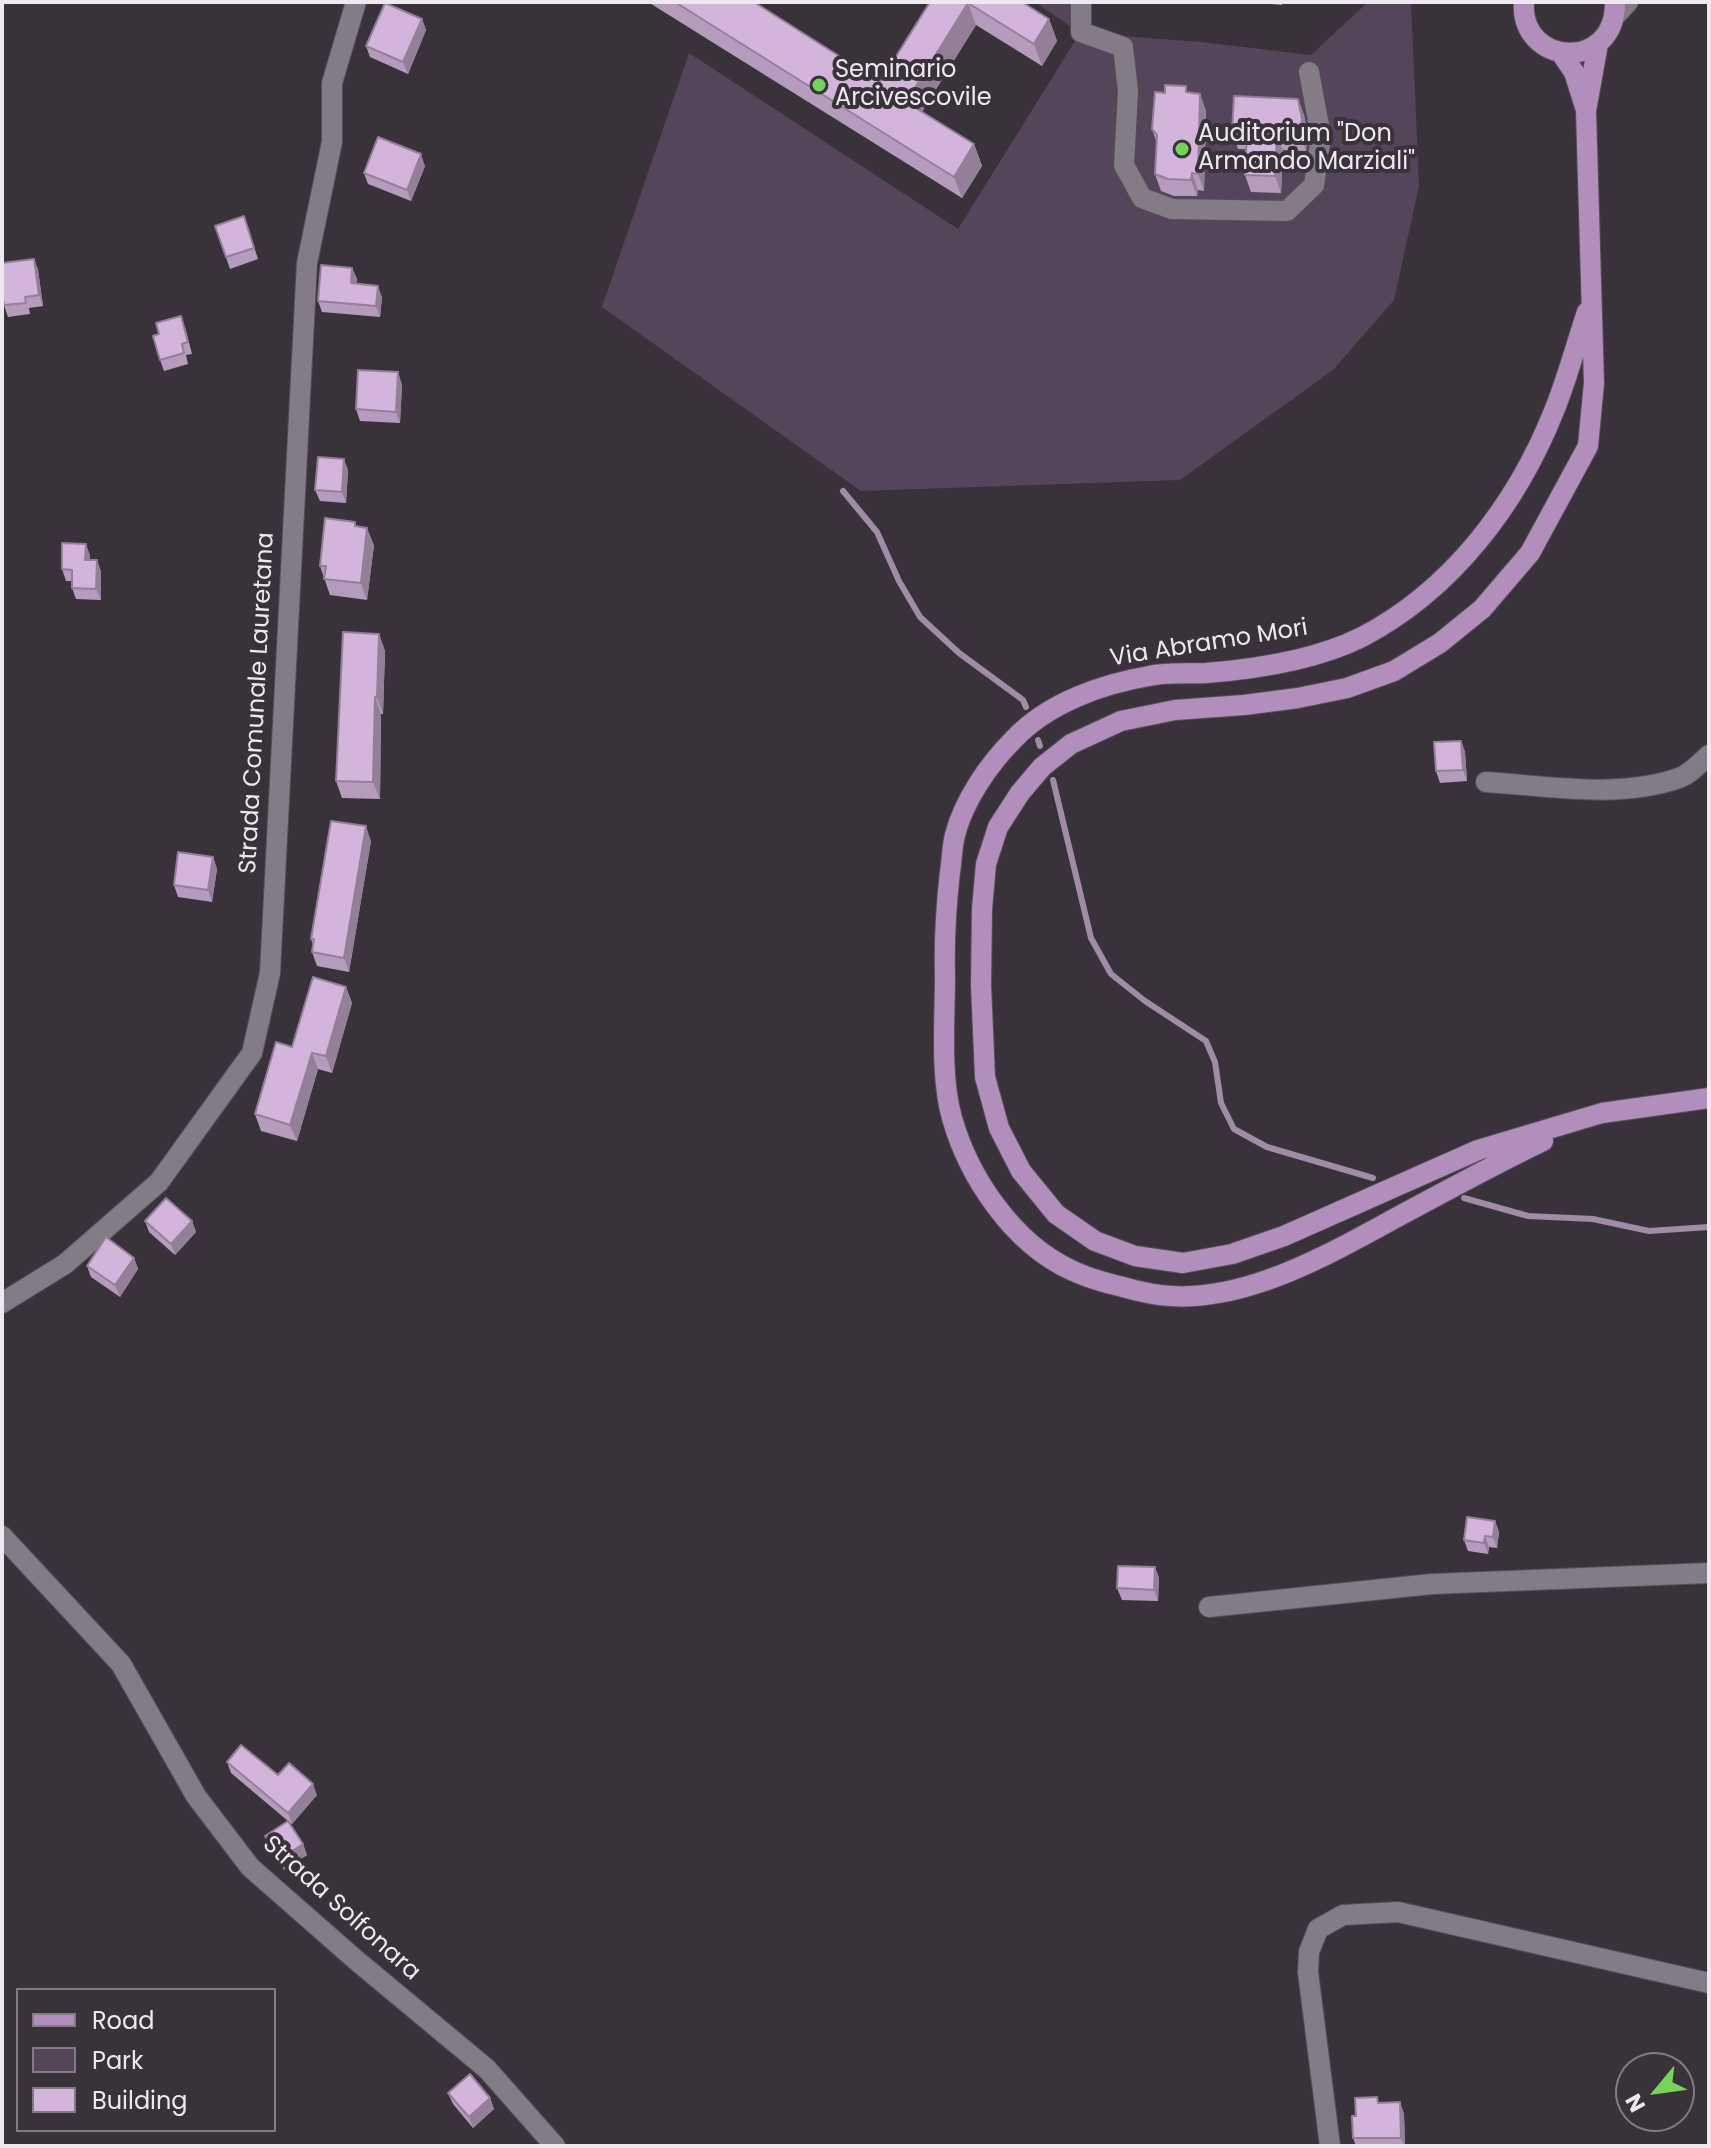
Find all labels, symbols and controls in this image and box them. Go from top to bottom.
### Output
place label: Seminario Arcivescovile [835,57,992,113]
marker: Seminario Arcivescovile [810,76,828,94]
place label: Auditorium "Don Armando Marziali" [1198,121,1415,177]
marker: Auditorium "Don Armando Marziali" [1173,140,1191,158]
street label: Strada Comunale Lauretana [235,532,281,874]
street label: Via Abramo Mori [1108,614,1310,674]
street label: Strada Solfonara [256,1831,426,1987]
legend [16,1988,276,2132]
text: Road [92,2004,154,2037]
text: Park [92,2044,143,2077]
north arrow [1615,2052,1695,2132]
text: Building [92,2084,188,2117]
text: N [1618,2088,1653,2118]

